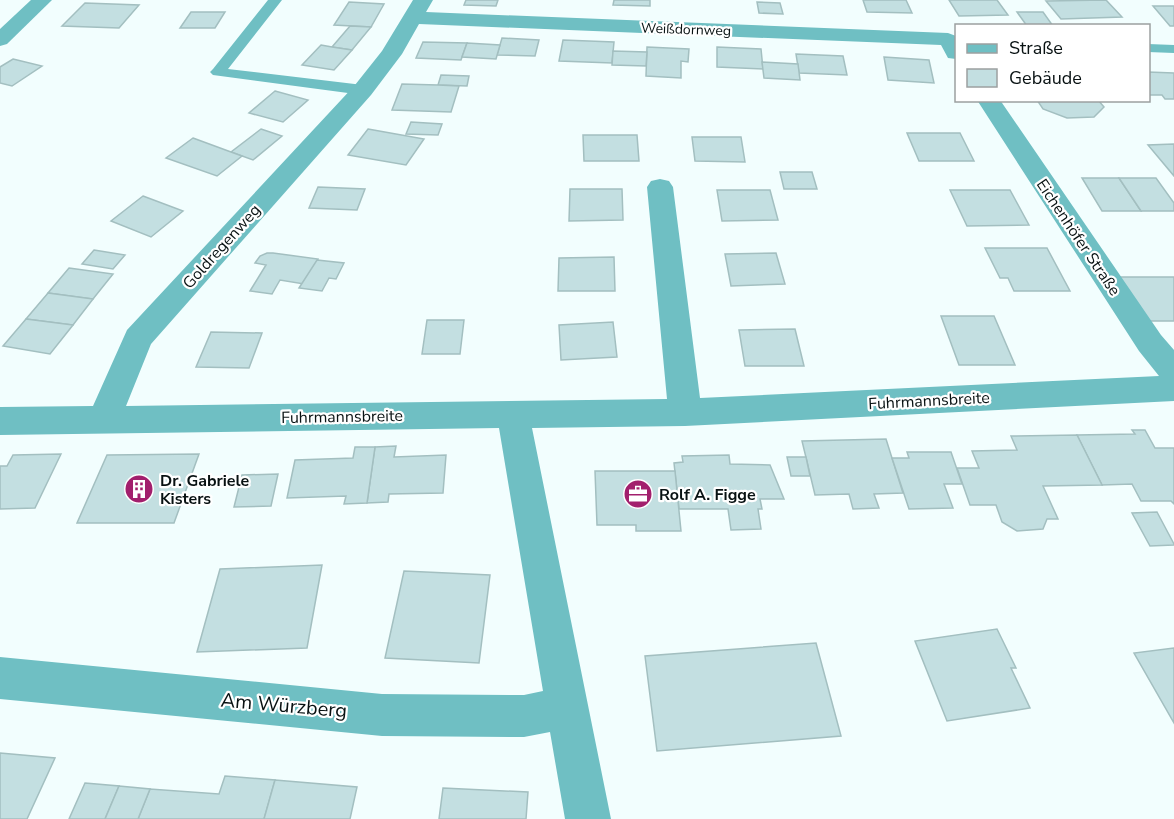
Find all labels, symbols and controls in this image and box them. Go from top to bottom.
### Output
street label: Weißdornweg [641,18,731,41]
legend [955,24,1150,102]
text: Straße [1009,36,1063,60]
text: Gebäude [1009,66,1082,90]
street label: Eichenhöfer Straße [1031,175,1125,300]
street label: Goldregenweg [178,200,266,294]
street label: Fuhrmannsbreite [868,387,990,415]
street label: Fuhrmannsbreite [281,405,403,429]
place label: Dr. Gabriele Kisters [160,470,250,510]
building icon: Dr. Gabriele Kisters [123,473,155,505]
office icon: Rolf A. Figge [622,478,654,510]
place label: Rolf A. Figge [659,484,756,506]
street label: Am Würzberg [220,687,348,724]

